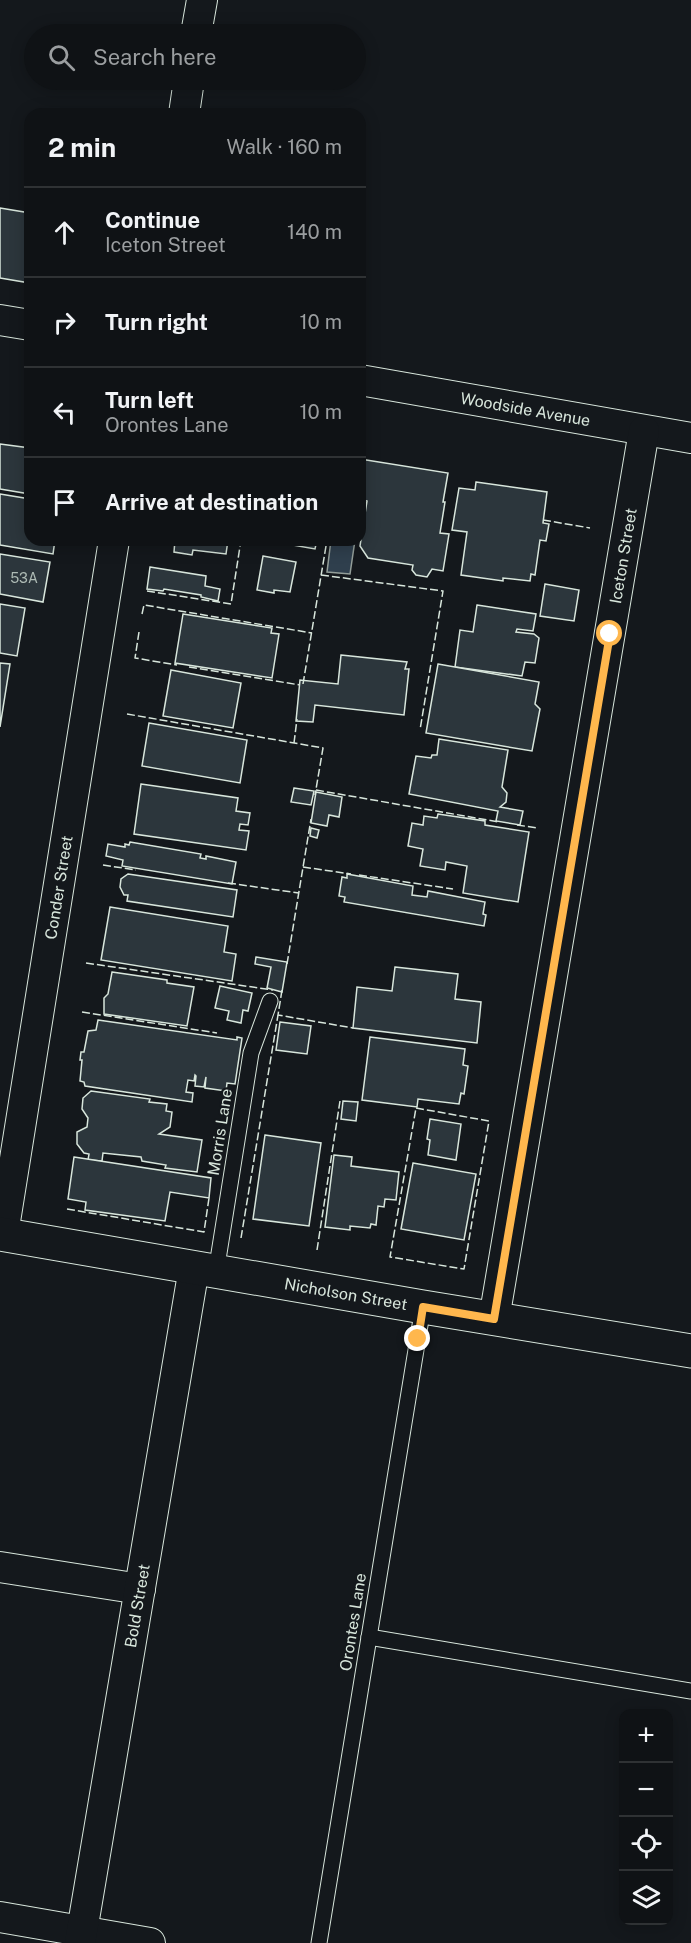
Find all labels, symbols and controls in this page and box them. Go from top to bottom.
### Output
search box [24,24,366,90]
icon: search [45,41,78,74]
text: Search here [93,44,217,70]
text: 2 min [48,132,116,163]
text: Walk · 160 m [227,135,342,159]
text: Continue [105,207,200,233]
icon: ahead [48,216,81,249]
text: 140 m [287,220,342,244]
text: Iceton Street [105,233,226,257]
icon: right [48,306,81,339]
text: Turn right [105,309,208,335]
text: 10 m [299,310,342,334]
text: Turn left [105,387,194,413]
street label: Woodside Avenue [459,388,592,430]
icon: left [48,396,81,429]
text: 10 m [299,400,342,424]
text: Orontes Lane [105,413,228,437]
icon: arrive [48,486,81,519]
text: Arrive at destination [105,489,318,515]
street label: Iceton Street [605,507,640,605]
house number: 53A [10,570,38,586]
route start [596,620,622,646]
street label: Conder Street [41,834,76,941]
street label: Morris Lane [204,1087,236,1177]
street label: Nicholson Street [283,1274,409,1314]
route end [404,1325,430,1351]
street label: Bold Street [121,1563,153,1649]
street label: Orontes Lane [336,1572,370,1672]
map controls [619,1709,673,1925]
button: + [619,1709,673,1763]
button: − [619,1763,673,1817]
button: locate [619,1817,673,1871]
button: layers [619,1871,673,1925]

